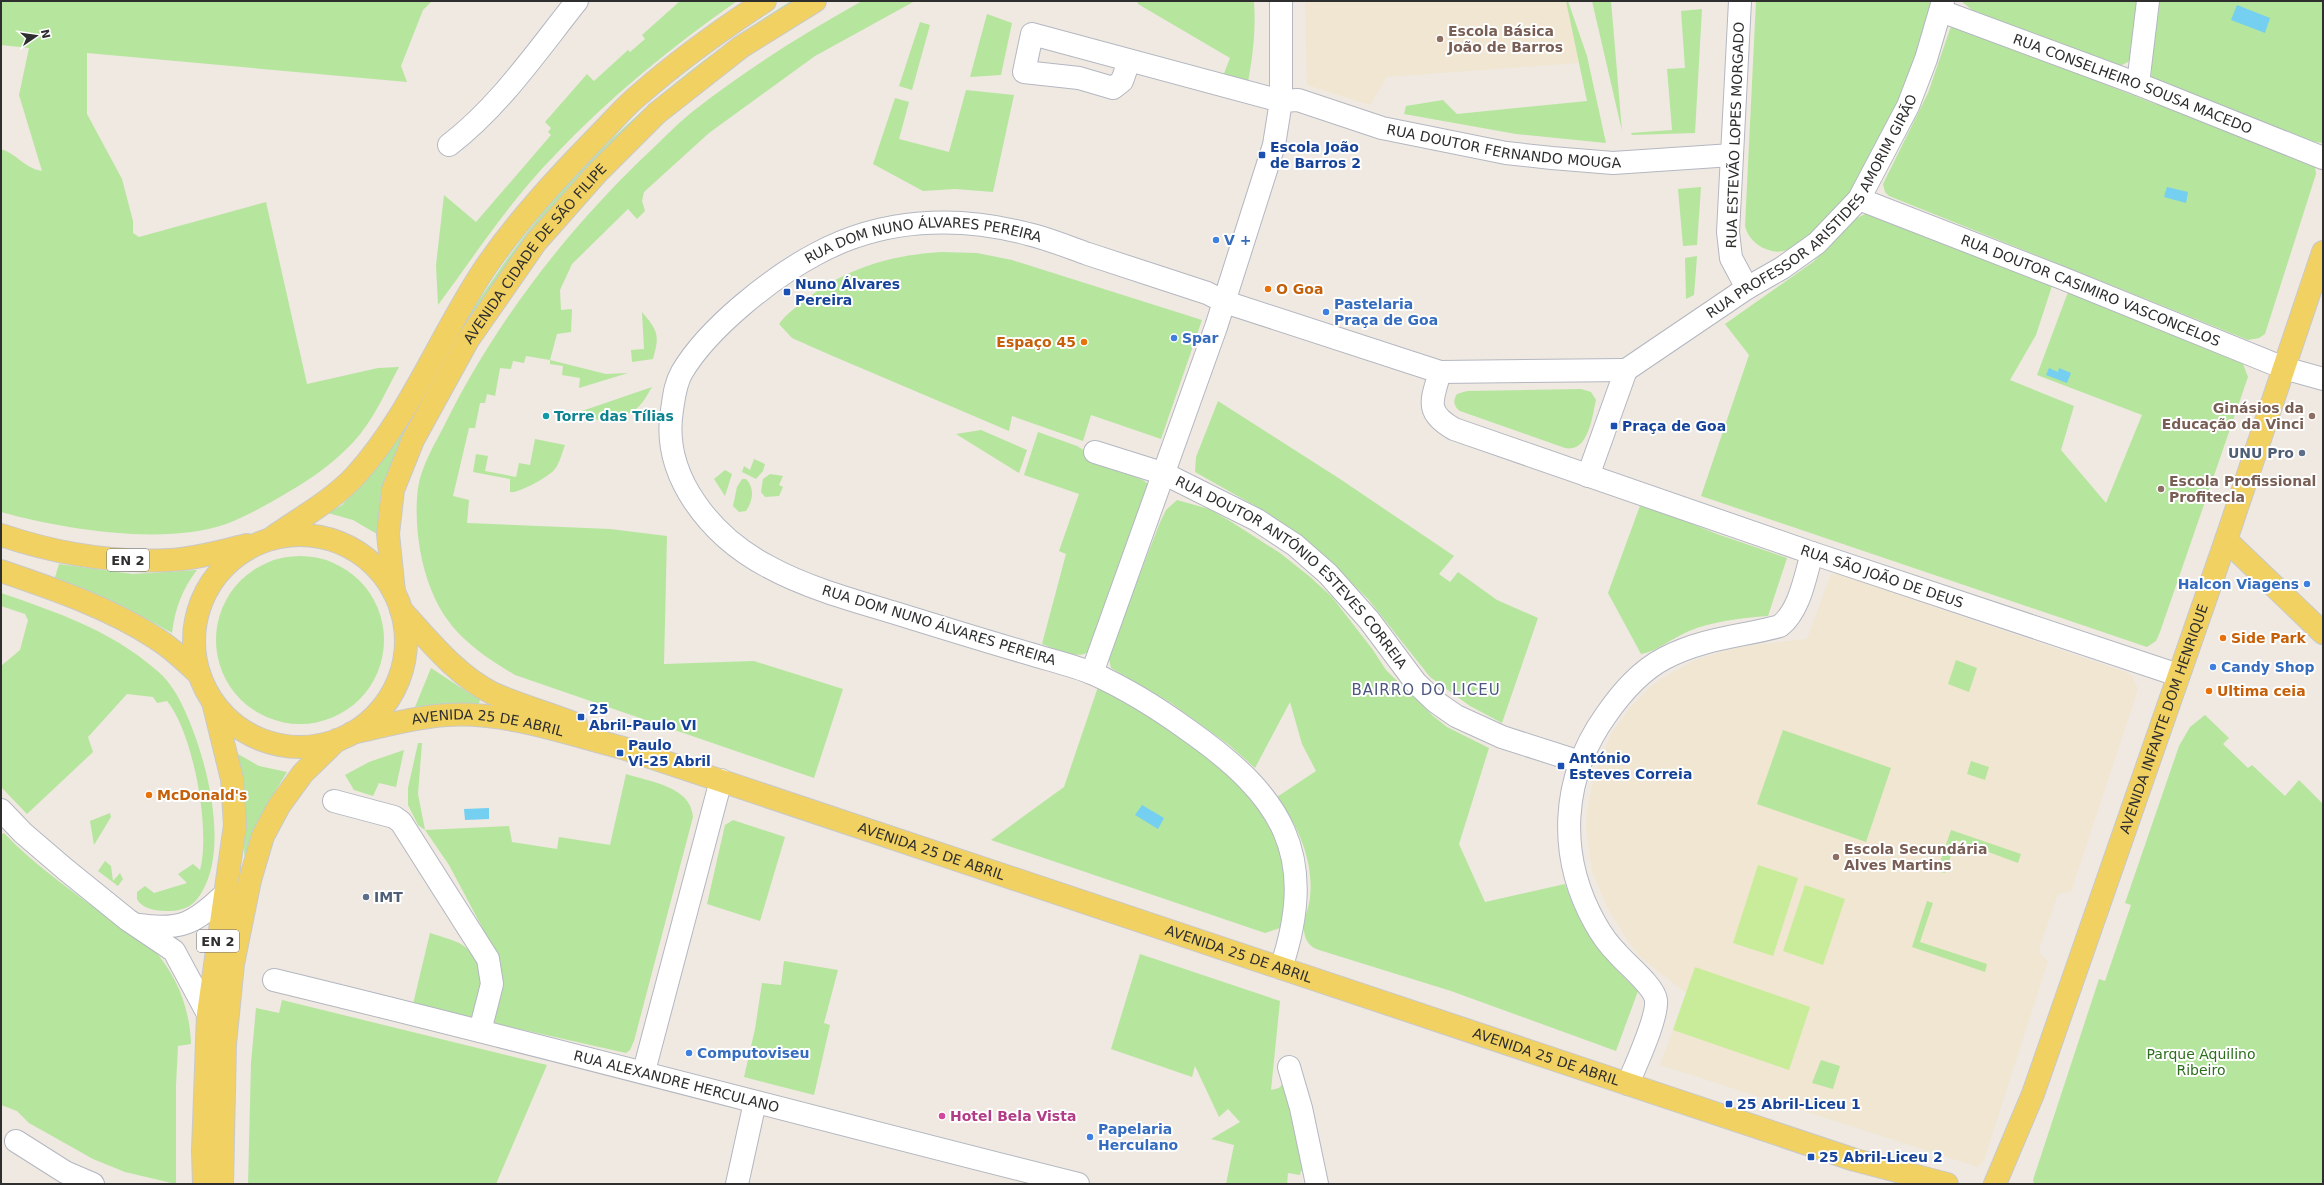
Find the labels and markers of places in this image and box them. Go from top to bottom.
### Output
place label: Escola Básica João de Barros [1447,23,1563,55]
marker: Escola Básica João de Barros [1435,34,1445,44]
place label: Escola João de Barros 2 [1270,139,1361,171]
marker: Escola João de Barros 2 [1257,150,1267,160]
place label: V + [1224,232,1251,248]
marker: V + [1211,235,1221,245]
place label: Nuno Álvares Pereira [795,276,900,308]
place label: O Goa [1276,281,1323,297]
marker: O Goa [1263,284,1273,294]
marker: Nuno Álvares Pereira [782,287,792,297]
place label: Pastelaria Praça de Goa [1334,296,1438,328]
marker: Pastelaria Praça de Goa [1321,307,1331,317]
place label: Spar [1182,330,1219,346]
marker: Spar [1169,333,1179,343]
place label: Espaço 45 [996,334,1076,350]
marker: Espaço 45 [1079,337,1089,347]
place label: Ginásios da Educação da Vinci [2162,400,2304,432]
place label: Torre das Tílias [554,408,674,424]
marker: Torre das Tílias [541,411,551,421]
marker: Ginásios da Educação da Vinci [2307,411,2317,421]
place label: Praça de Goa [1622,418,1726,434]
marker: Praça de Goa [1609,421,1619,431]
place label: UNU Pro [2228,445,2294,461]
marker: UNU Pro [2297,448,2307,458]
place label: Escola Profissional Profitecla [2169,473,2316,505]
marker: Escola Profissional Profitecla [2156,484,2166,494]
place label: Halcon Viagens [2178,576,2299,592]
marker: Halcon Viagens [2302,579,2312,589]
place label: Side Park [2231,630,2307,646]
marker: Side Park [2218,633,2228,643]
place label: Candy Shop [2221,659,2314,675]
marker: Candy Shop [2208,662,2218,672]
place label: Ultima ceia [2217,683,2306,699]
marker: Ultima ceia [2204,686,2214,696]
place label: 25 Abril-Paulo VI [589,701,697,733]
marker: 25 Abril-Paulo VI [576,712,586,722]
place label: Paulo Vi-25 Abril [628,737,711,769]
marker: Paulo Vi-25 Abril [615,748,625,758]
place label: António Esteves Correia [1569,750,1692,782]
marker: António Esteves Correia [1556,761,1566,771]
place label: McDonald's [157,787,247,803]
marker: McDonald's [144,790,154,800]
place label: Escola Secundária Alves Martins [1844,841,1987,873]
marker: Escola Secundária Alves Martins [1831,852,1841,862]
place label: IMT [374,889,403,905]
marker: IMT [361,892,371,902]
place label: Computoviseu [697,1045,810,1061]
marker: Computoviseu [684,1048,694,1058]
place label: 25 Abril-Liceu 1 [1737,1096,1861,1112]
marker: 25 Abril-Liceu 1 [1724,1099,1734,1109]
place label: Hotel Bela Vista [950,1108,1076,1124]
marker: Hotel Bela Vista [937,1111,947,1121]
place label: Papelaria Herculano [1098,1121,1179,1153]
marker: Papelaria Herculano [1085,1132,1095,1142]
place label: 25 Abril-Liceu 2 [1819,1149,1943,1165]
marker: 25 Abril-Liceu 2 [1806,1152,1816,1162]

